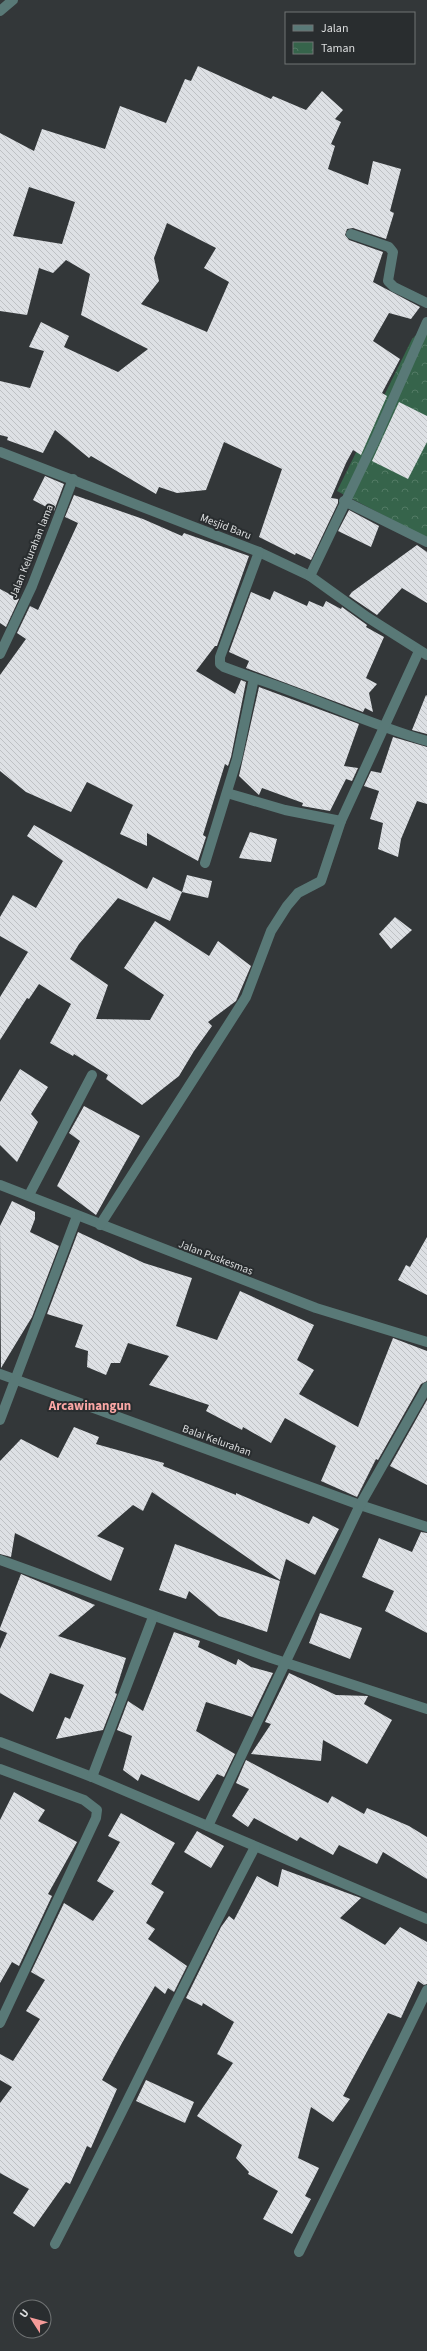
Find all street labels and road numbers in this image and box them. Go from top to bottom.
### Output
street label: Jalan Kelurahan lama [6,502,57,600]
street label: Mesjid Baru [198,510,254,543]
street label: Jalan Puskesmas [176,1236,256,1279]
street label: Balai Kelurahan [180,1421,253,1460]

